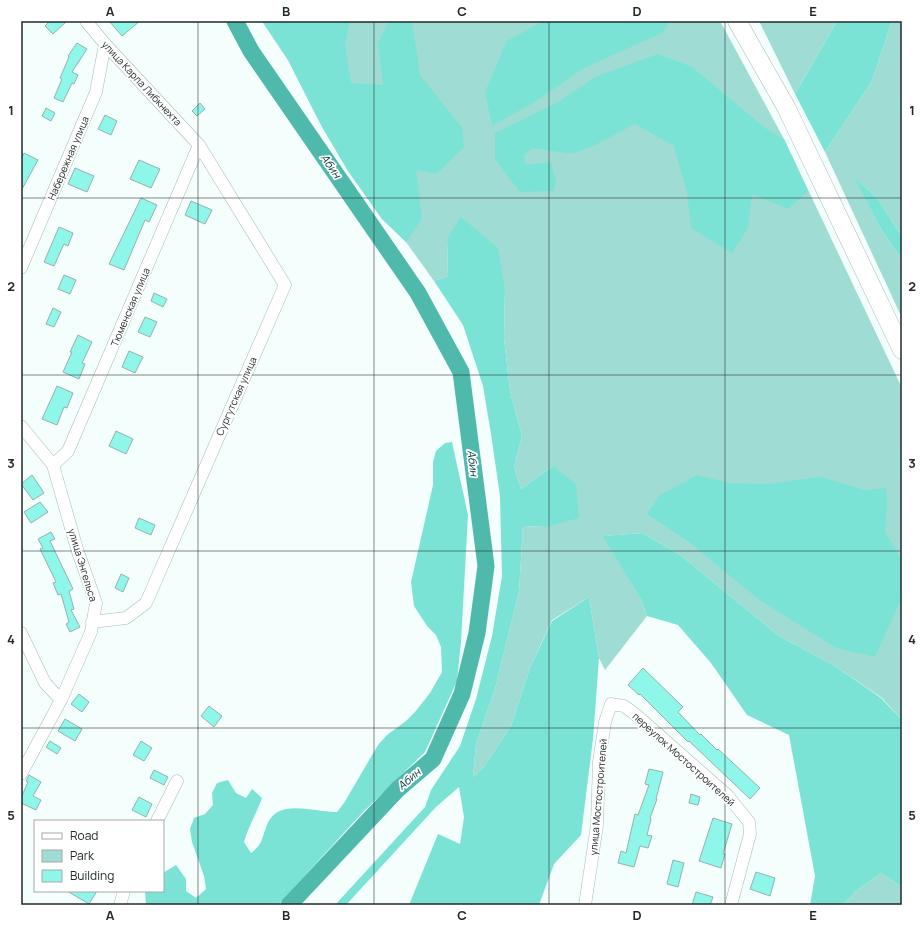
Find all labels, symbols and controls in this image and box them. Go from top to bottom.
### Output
text: A [106,2,115,20]
text: B [282,2,290,20]
text: C [457,2,467,20]
text: D [632,2,642,20]
text: E [809,2,817,20]
street label: улица Карла Либкнехта [99,37,185,129]
text: 1 [8,101,14,119]
text: 1 [909,101,915,119]
street label: Набережная улица [44,114,92,202]
water label: Абин [318,151,346,182]
street label: Тюменская улица [107,265,153,349]
text: 2 [7,277,15,295]
text: 2 [908,277,916,295]
street label: Сургутская улица [212,354,260,438]
water label: Абин [464,449,483,478]
text: 3 [7,454,15,472]
text: 3 [908,454,916,472]
street label: улица Энгельса [65,527,101,603]
text: 4 [7,630,15,648]
text: 4 [908,630,916,648]
street label: переулок Мостостроителей [630,709,738,809]
street label: улица Мостостроителей [586,738,610,856]
water label: Абин [394,763,425,793]
text: 5 [7,806,15,824]
text: 5 [908,806,916,824]
legend [34,820,164,892]
text: Road [70,827,98,844]
text: Park [70,847,95,864]
text: Building [70,867,114,884]
text: A [106,906,115,924]
text: B [282,906,290,924]
text: C [457,906,467,924]
text: D [632,906,642,924]
text: E [809,906,817,924]

